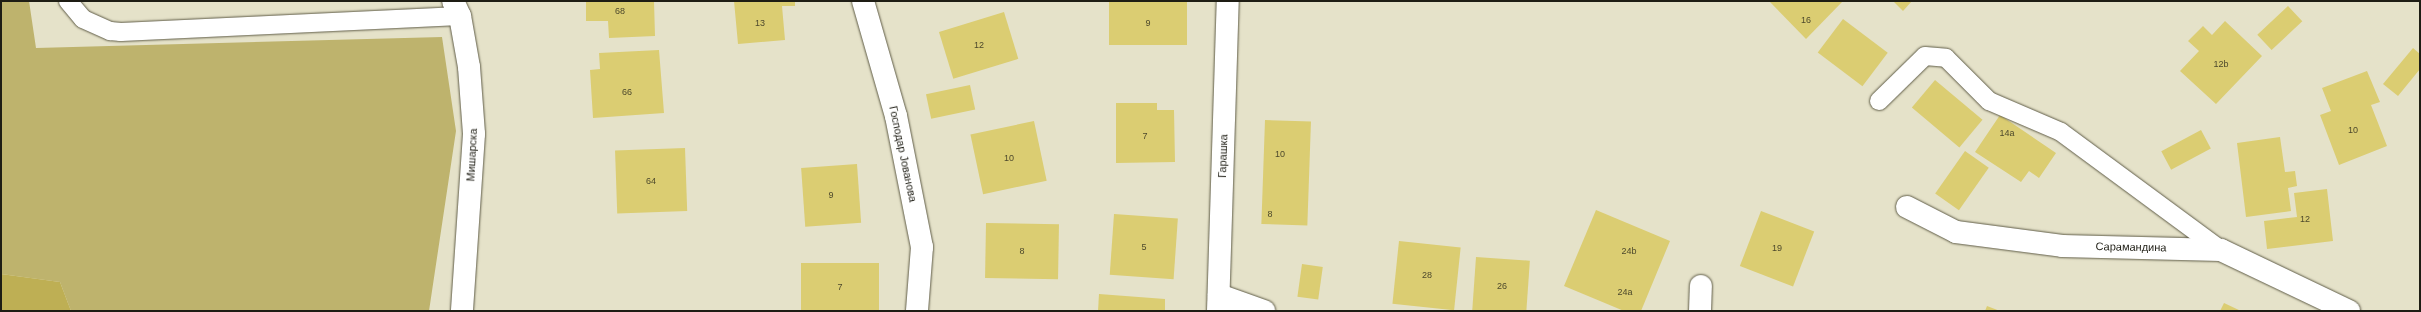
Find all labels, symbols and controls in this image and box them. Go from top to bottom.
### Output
house number: 68 [615,6,625,16]
house number: 16 [1801,15,1811,25]
house number: 13 [755,18,765,28]
house number: 9 [1145,18,1151,28]
house number: 12 [974,40,984,50]
house number: 12b [2213,59,2229,69]
house number: 66 [622,87,632,97]
street label: Господар Јованова [886,105,920,203]
house number: 10 [2348,125,2358,135]
street label: Мишарска [464,128,480,182]
house number: 14a [1999,128,2015,138]
house number: 7 [1142,131,1148,141]
street label: Гарашка [1216,134,1230,178]
house number: 10 [1275,149,1285,159]
house number: 10 [1004,153,1014,163]
house number: 64 [646,176,656,186]
house number: 9 [828,190,834,200]
house number: 8 [1267,209,1273,219]
house number: 12 [2300,214,2310,224]
street label: Сарамандина [2095,240,2167,254]
house number: 5 [1141,242,1147,252]
house number: 19 [1772,243,1782,253]
house number: 8 [1019,246,1025,256]
house number: 24b [1621,246,1637,256]
house number: 28 [1422,270,1432,280]
house number: 26 [1497,281,1507,291]
house number: 7 [837,282,843,292]
house number: 24a [1617,287,1633,297]

